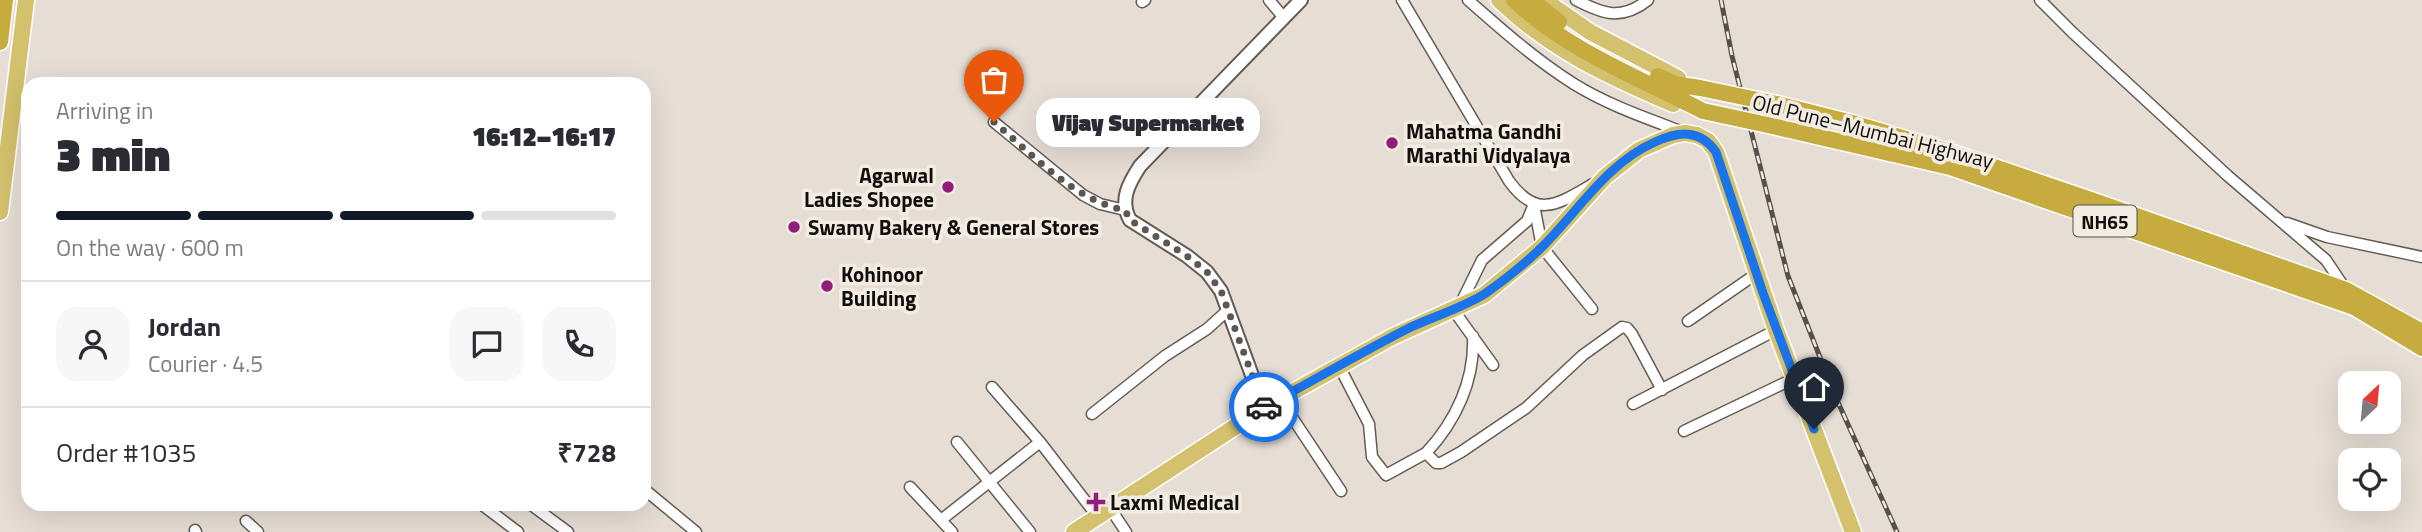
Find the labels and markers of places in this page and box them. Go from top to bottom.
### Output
pin [964,50,1024,122]
callout: Vijay Supermarket [1036,97,1260,146]
place label: Mahatma Gandhi Marathi Vidyalaya [1406,115,1571,171]
marker: Mahatma Gandhi Marathi Vidyalaya [1384,135,1400,151]
place label: Agarwal Ladies Shopee [804,159,934,215]
marker: Agarwal Ladies Shopee [940,179,956,195]
place label: Swamy Bakery & General Stores [808,211,1099,243]
marker: Swamy Bakery & General Stores [786,219,802,235]
place label: Kohinoor Building [841,258,923,314]
marker: Kohinoor Building [819,278,835,294]
pin [1784,357,1844,429]
place label: Laxmi Medical [1110,486,1240,518]
marker: Laxmi Medical [1088,494,1104,510]

